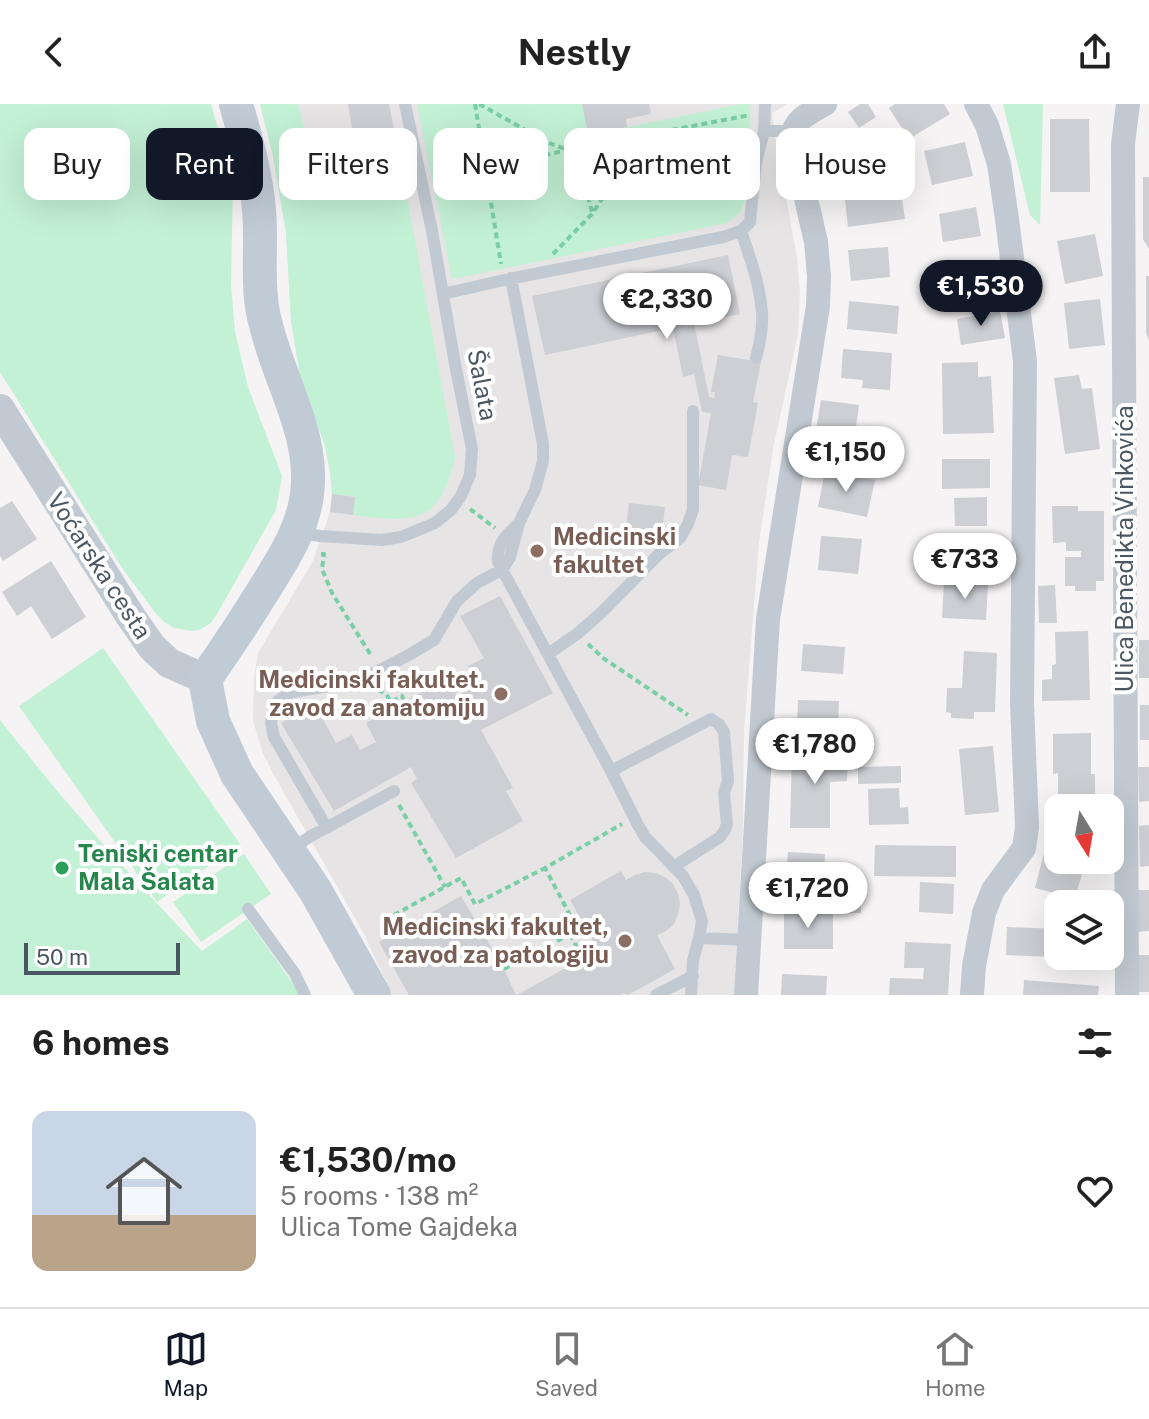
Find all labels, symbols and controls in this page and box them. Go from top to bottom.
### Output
icon: back [32,30,76,74]
icon: share [1073,30,1117,74]
text: Nestly [518,31,631,73]
chip: Buy [24,128,130,200]
chip: Rent [146,128,263,200]
chip: Filters [279,128,417,200]
chip: New [433,128,548,200]
chip: Apartment [564,128,760,200]
chip: House [776,128,915,200]
pin: €1,530 [916,260,1046,328]
text: €1,530 [938,270,1024,301]
pin: €2,330 [602,273,732,341]
text: €2,330 [621,283,713,314]
street label: Šalata [462,347,504,423]
street label: Ulica Benedikta Vinkovića [1110,405,1138,693]
pin: €1,150 [781,426,911,494]
text: €1,150 [806,436,886,467]
street label: Voćarska cesta [42,487,158,644]
place label: Medicinski fakultet [553,522,676,578]
pin: €733 [918,533,1012,601]
marker: Medicinski fakultet [528,542,546,560]
text: €733 [931,543,999,574]
place label: Medicinski fakultet. zavod za anatomiju [258,665,485,721]
marker: Medicinski fakultet. zavod za anatomiju [492,685,510,703]
pin: €1,780 [750,718,880,786]
text: €1,780 [773,728,857,759]
north arrow [1044,794,1124,874]
map controls [1044,794,1124,970]
place label: Teniski centar Mala Šalata [78,839,238,895]
marker: Teniski centar Mala Šalata [53,859,71,877]
pin: €1,720 [743,862,873,930]
text: €1,720 [767,872,849,903]
button: layers [1044,890,1124,970]
place label: Medicinski fakultet, zavod za patologiju [382,912,609,968]
marker: Medicinski fakultet, zavod za patologiju [616,932,634,950]
scale bar [24,939,180,975]
text: 50 m [36,944,88,970]
icon: filters [1073,1021,1117,1065]
text: 6 homes [32,1023,170,1063]
text: €1,530/mo [280,1140,456,1180]
icon: home [96,1143,192,1239]
icon: heart [1073,1169,1117,1213]
text: 5 rooms · 138 m² [280,1180,478,1211]
text: Ulica Tome Gajdeka [280,1211,518,1242]
tab: Map [163,1327,208,1401]
tab: Saved [535,1327,598,1401]
tab: Home [925,1327,986,1401]

